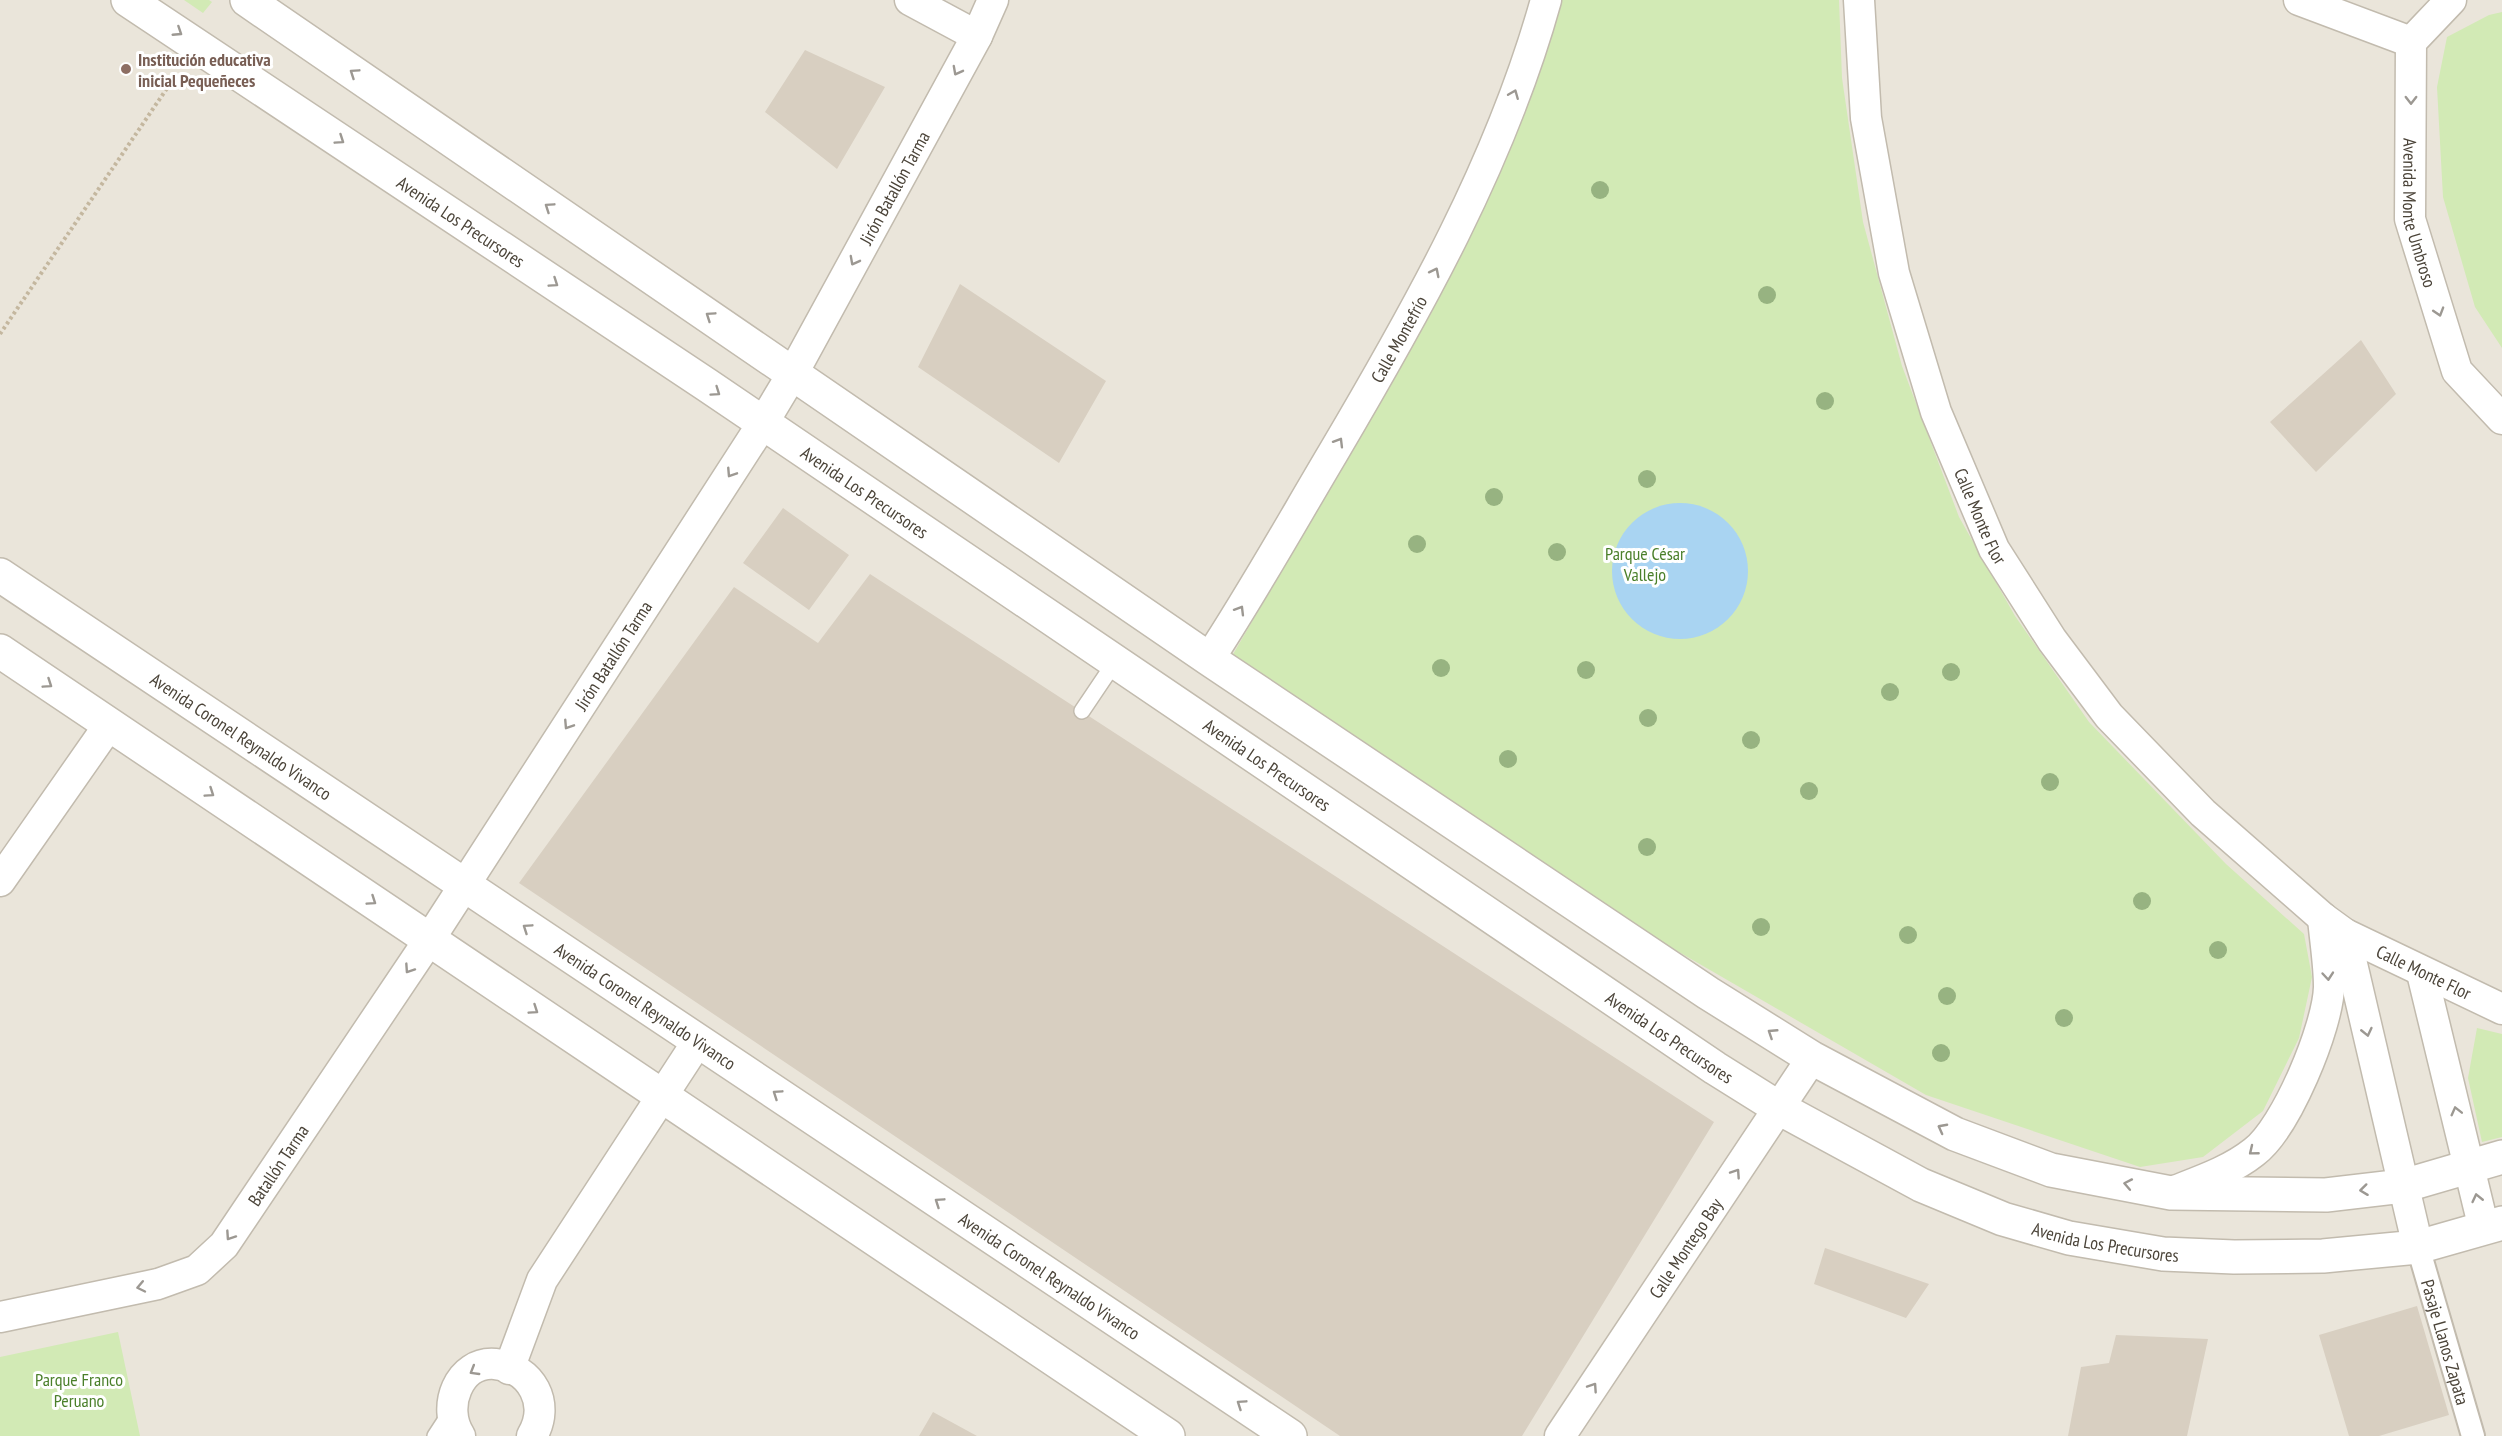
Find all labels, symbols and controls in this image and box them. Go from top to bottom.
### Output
one-way arrow [171,24,182,35]
place label: Institución educativa inicial Pequeñeces [138,48,271,92]
marker: Institución educativa inicial Pequeñeces [119,62,133,76]
one-way arrow [953,65,964,75]
one-way arrow [349,69,360,80]
one-way arrow [1507,89,1520,100]
one-way arrow [2405,96,2417,105]
street label: Jirón Batallón Tarma [853,127,934,249]
one-way arrow [333,133,344,144]
street label: Avenida Monte Umbroso [2399,138,2442,290]
street label: Avenida Los Precursores [393,171,529,272]
one-way arrow [545,203,556,214]
one-way arrow [850,255,861,265]
one-way arrow [1428,268,1439,278]
one-way arrow [548,276,559,287]
street label: Calle Montefrío [1365,291,1432,386]
one-way arrow [2432,306,2444,317]
one-way arrow [706,313,717,324]
one-way arrow [710,385,721,396]
one-way arrow [1332,438,1344,448]
street label: Avenida Los Precursores [797,441,933,543]
street label: Calle Monte Flor [1950,464,2012,568]
one-way arrow [727,466,738,477]
park label: Parque César Vallejo [1605,542,1685,586]
street label: Jirón Batallón Tarma [569,596,657,715]
one-way arrow [1233,606,1244,616]
street label: Avenida Coronel Reynaldo Vivanco [146,667,336,805]
one-way arrow [42,676,53,687]
street label: Avenida Los Precursores [1199,713,1335,816]
one-way arrow [564,718,575,729]
one-way arrow [204,785,215,796]
one-way arrow [365,894,376,905]
one-way arrow [523,924,534,935]
street label: Avenida Coronel Reynaldo Vivanco [550,937,741,1075]
street label: Calle Monte Flor [2373,939,2475,1004]
one-way arrow [405,963,416,974]
one-way arrow [2321,972,2334,981]
street label: Avenida Los Precursores [1601,986,1738,1088]
one-way arrow [527,1003,538,1014]
one-way arrow [2359,1027,2372,1037]
one-way arrow [1767,1030,1778,1041]
one-way arrow [773,1090,784,1101]
one-way arrow [2450,1106,2463,1116]
street label: Batallón Tarma [242,1120,313,1210]
one-way arrow [1938,1123,1949,1135]
one-way arrow [2249,1144,2260,1155]
one-way arrow [1729,1169,1740,1180]
one-way arrow [2123,1178,2133,1191]
one-way arrow [2359,1184,2368,1196]
street label: Calle Montego Bay [1644,1193,1727,1303]
one-way arrow [2471,1193,2484,1203]
one-way arrow [935,1198,946,1209]
street label: Avenida Coronel Reynaldo Vivanco [955,1207,1145,1344]
street label: Avenida Los Precursores [2030,1216,2179,1266]
one-way arrow [226,1229,237,1240]
street label: Pasaje Llanos Zapata [2417,1277,2475,1407]
one-way arrow [136,1280,146,1293]
one-way arrow [470,1364,480,1376]
park label: Parque Franco Peruano [35,1368,123,1412]
one-way arrow [1585,1383,1596,1394]
one-way arrow [1237,1399,1247,1411]

